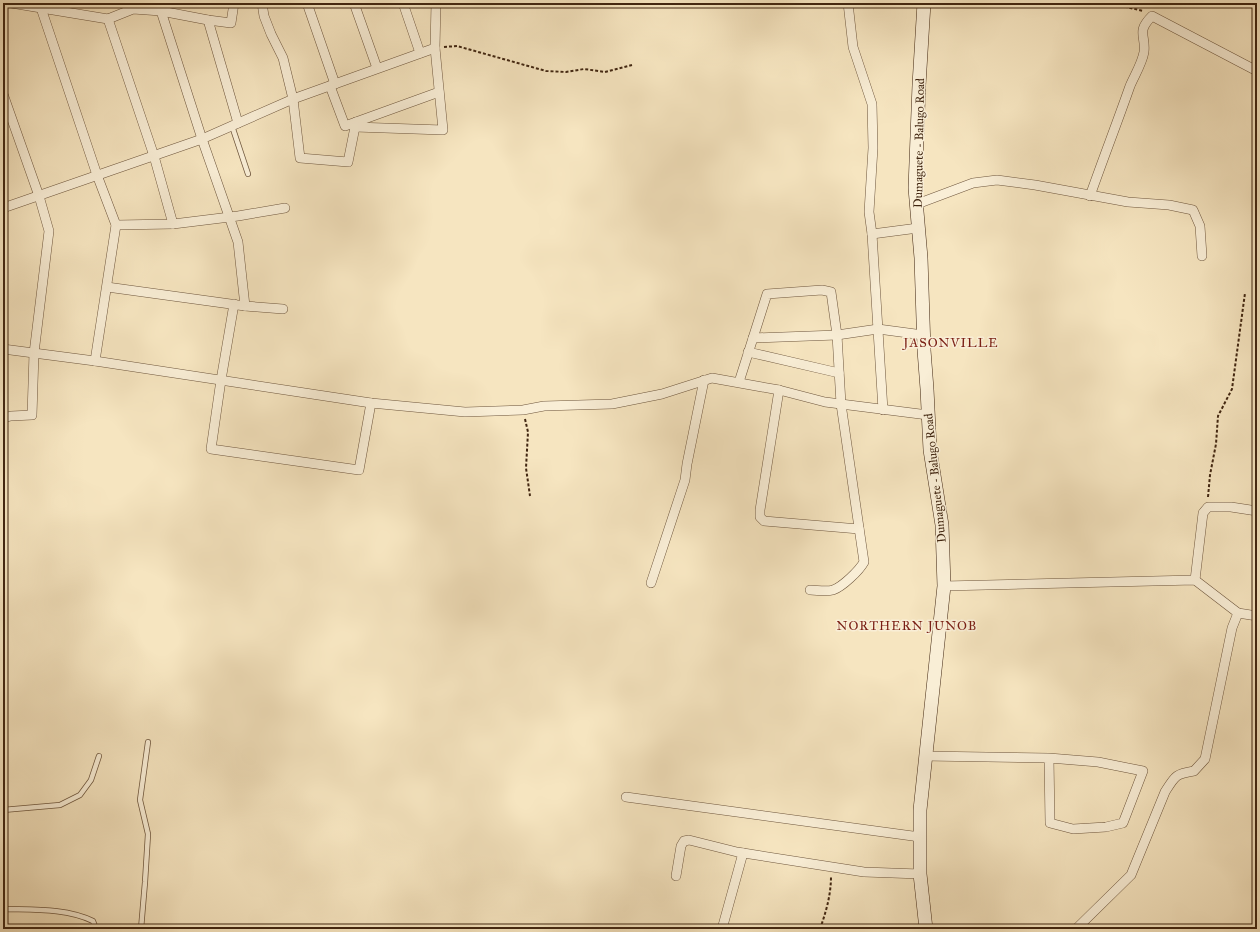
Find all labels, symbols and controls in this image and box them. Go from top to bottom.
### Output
street label: Dumaguete - Balugo Road [911,78,928,208]
district label: JASONVILLE [901,335,999,351]
street label: Dumaguete - Balugo Road [921,413,950,543]
district label: NORTHERN JUNOB [837,618,977,634]

